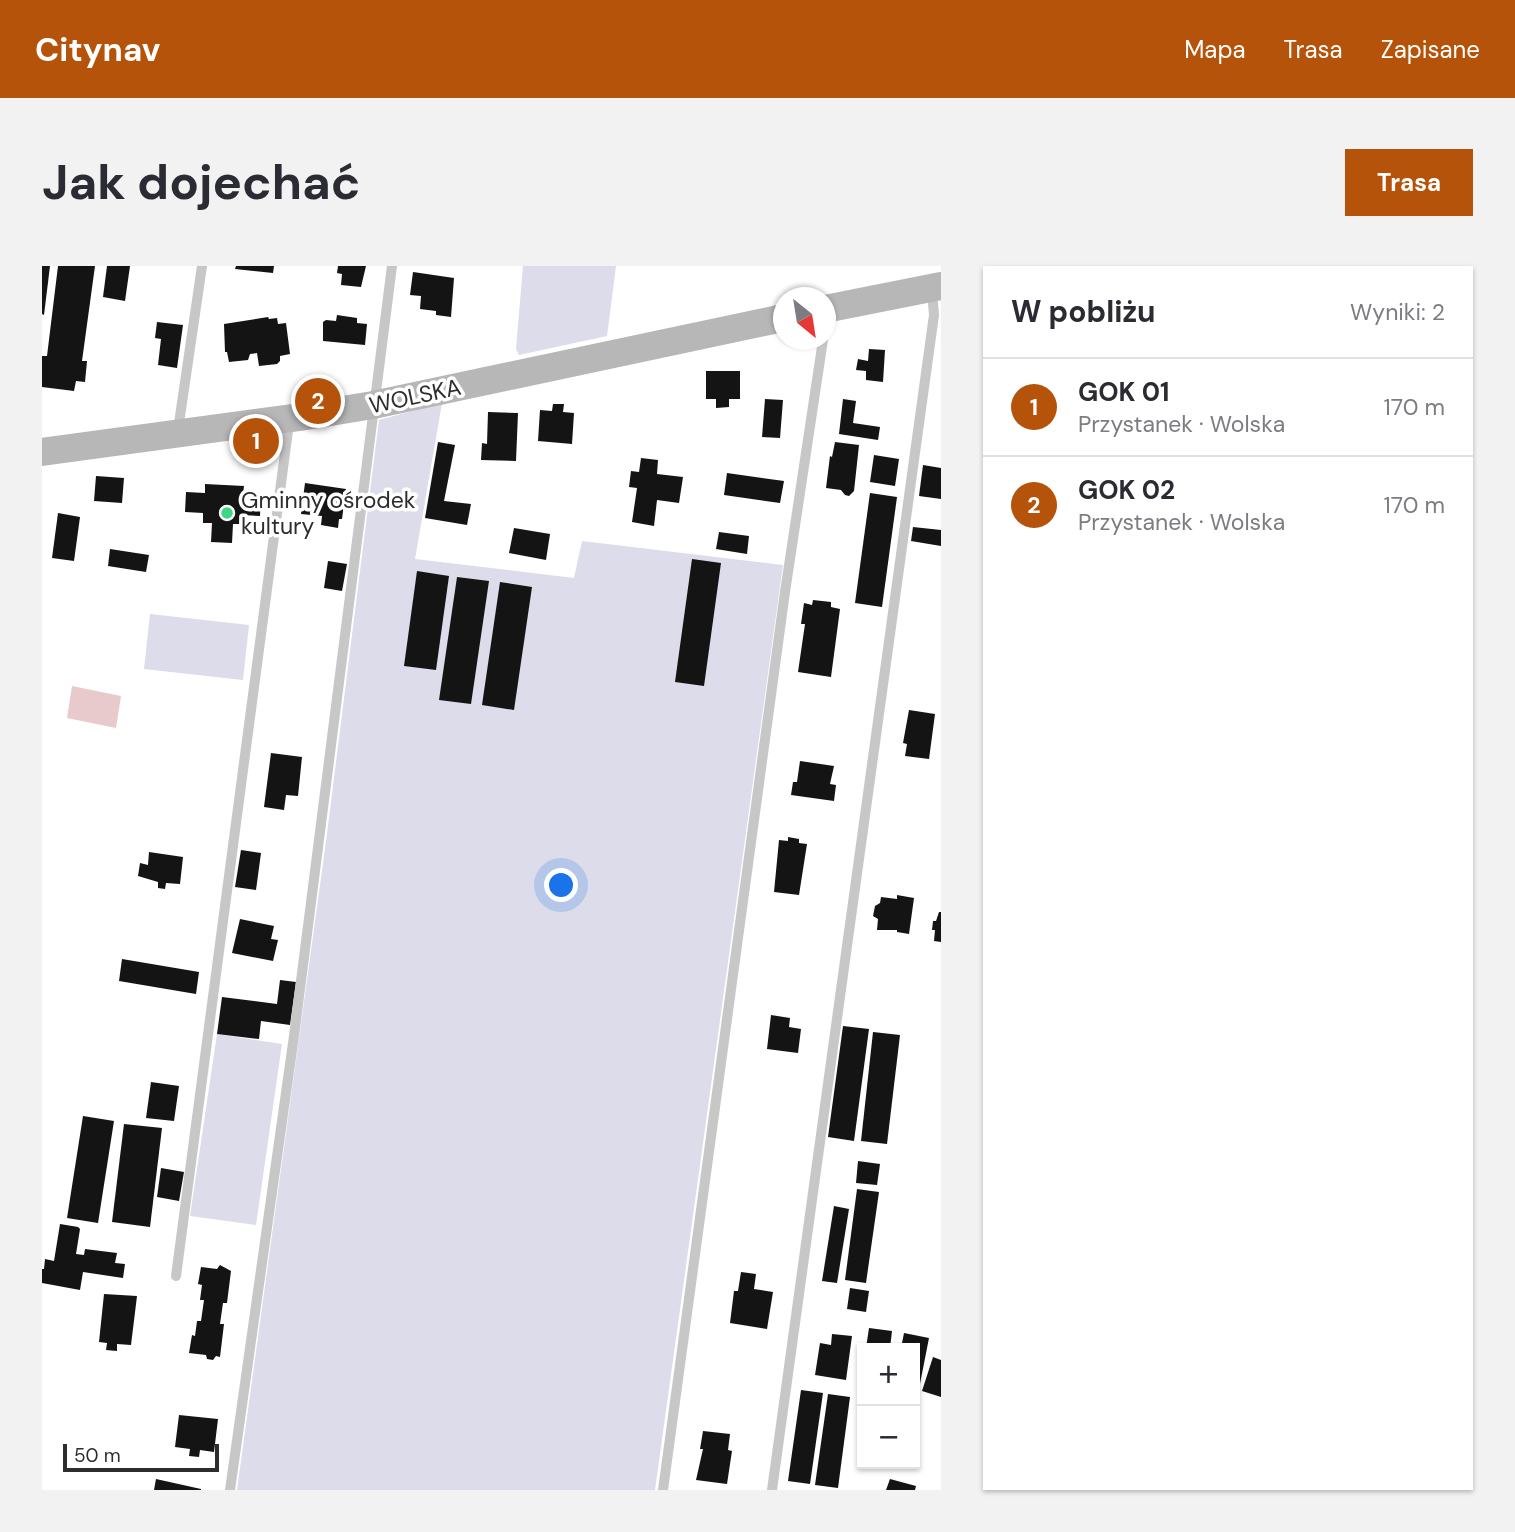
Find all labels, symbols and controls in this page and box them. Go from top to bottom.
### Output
text: Citynav [35,28,160,71]
text: Mapa [1184,34,1246,65]
text: Trasa [1284,34,1343,65]
text: Zapisane [1381,34,1480,65]
button: Trasa [1345,149,1473,216]
text: Jak dojechać [42,150,360,214]
north arrow [773,287,836,350]
text: W pobliżu [1011,292,1156,331]
text: Wyniki: 2 [1350,297,1445,327]
street label: WOLSKA [366,372,464,420]
pin: 2 [295,375,341,427]
text: GOK 01 [1078,375,1169,409]
text: 1 [1030,392,1038,422]
text: 170 m [1384,392,1445,422]
text: Przystanek · Wolska [1078,409,1285,439]
pin: 1 [233,415,279,467]
text: GOK 02 [1078,473,1175,507]
place label: Gminny ośrodek kultury [241,485,416,541]
text: 2 [1027,490,1041,520]
text: 170 m [1384,490,1445,520]
marker: Gminny ośrodek kultury [219,505,235,521]
text: Przystanek · Wolska [1078,507,1285,537]
your location [544,868,578,902]
map controls [857,1343,920,1469]
button: + [857,1343,920,1406]
button: − [857,1406,920,1469]
scale bar [63,1441,219,1473]
text: 50 m [74,1443,121,1468]

